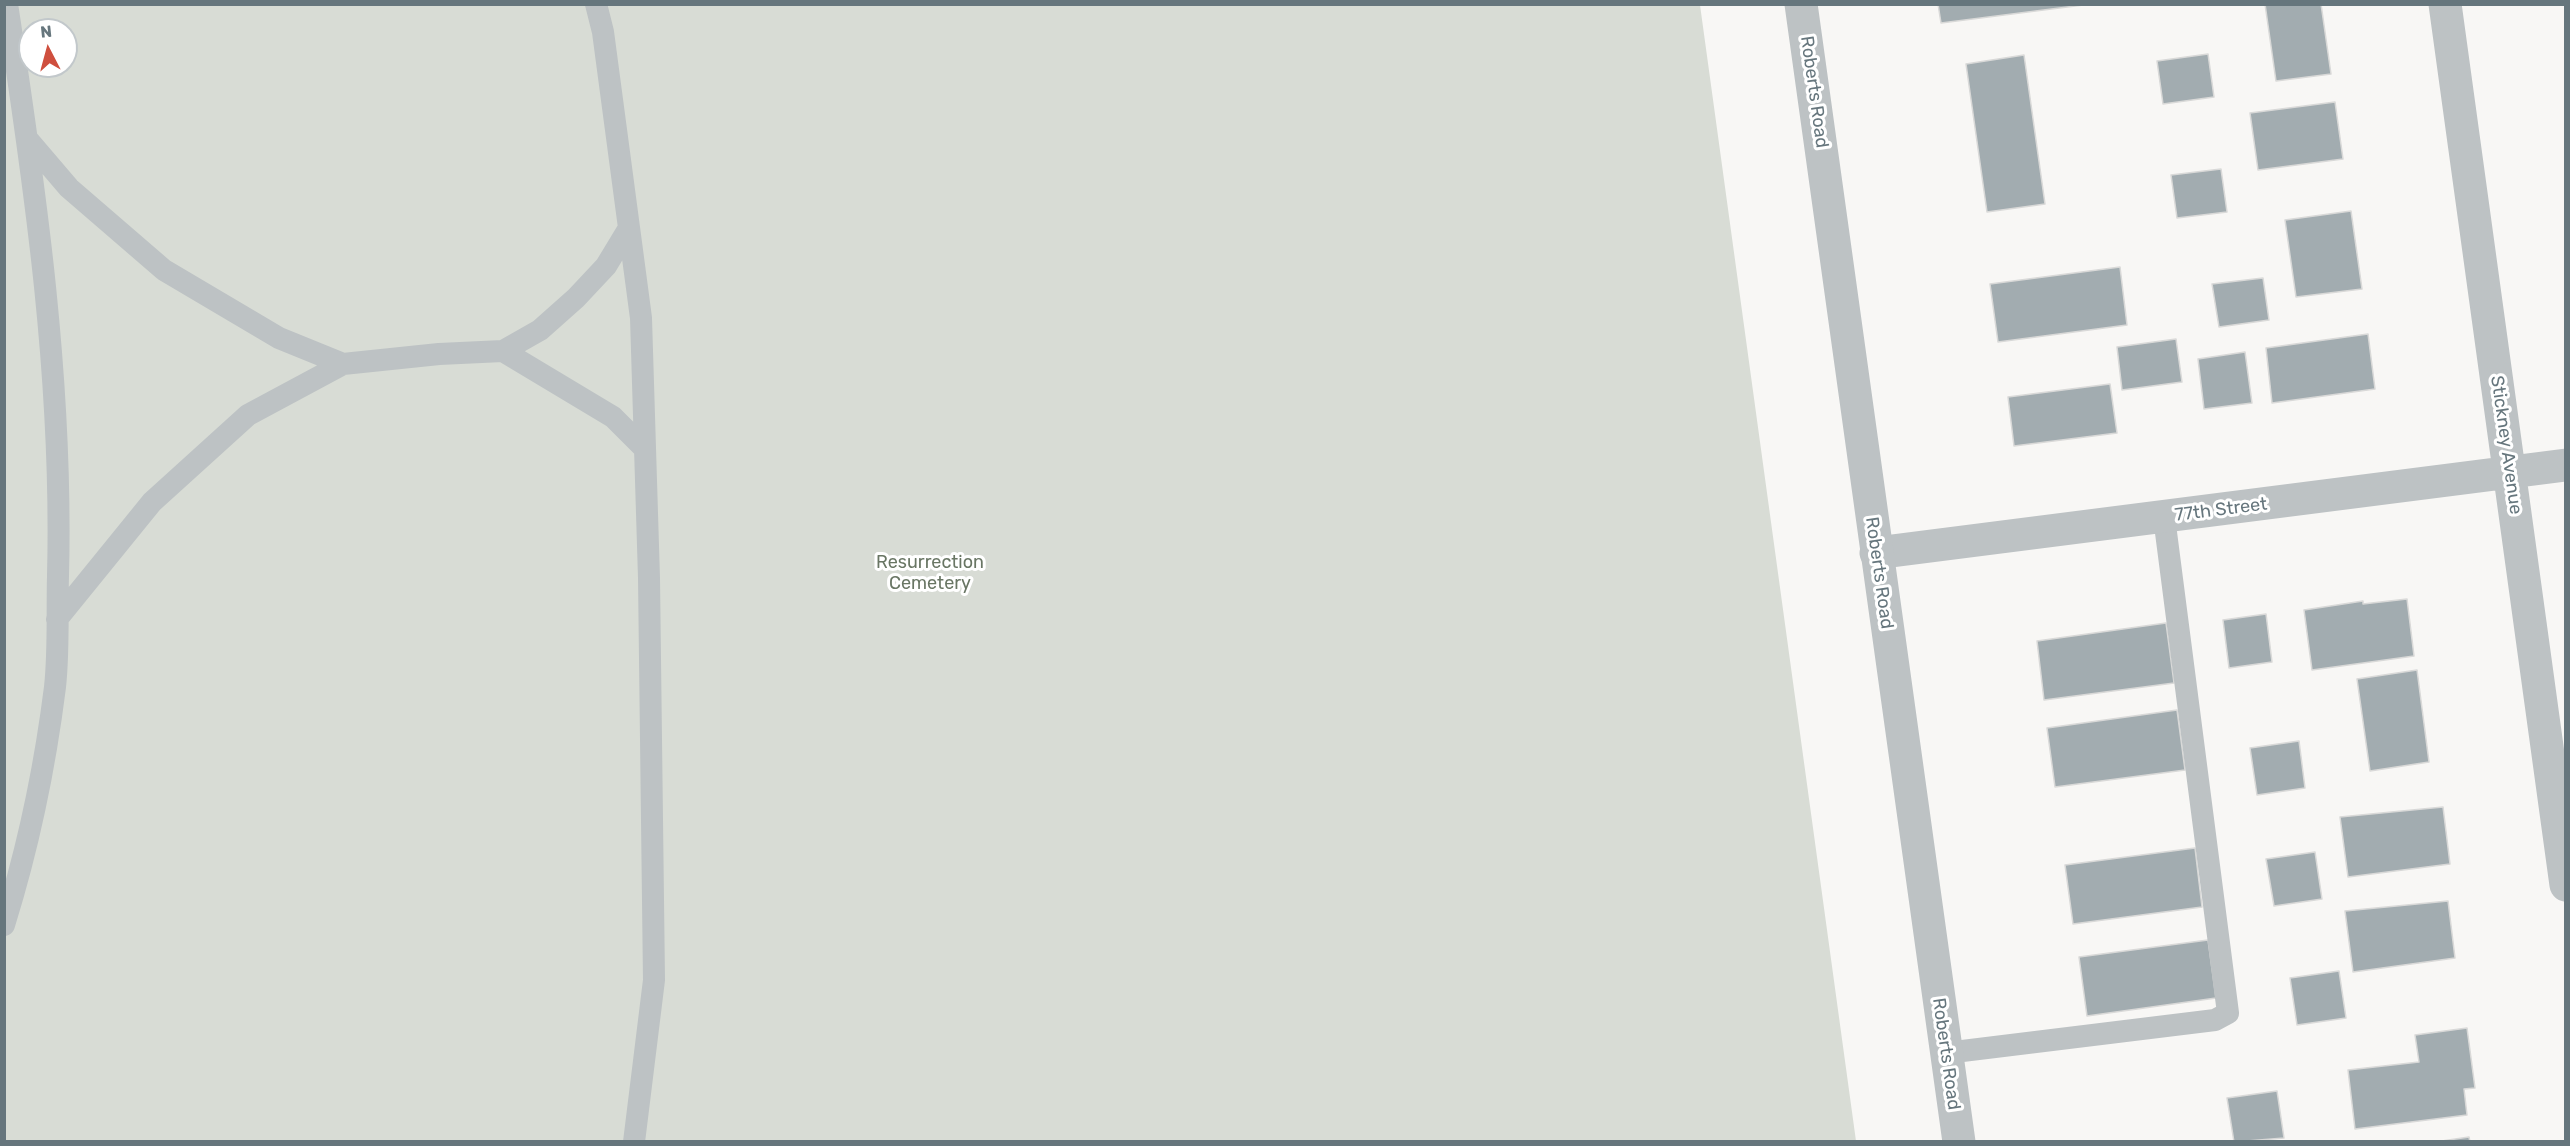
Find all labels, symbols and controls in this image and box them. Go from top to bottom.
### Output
north arrow [18,18,78,78]
text: N [40,22,53,42]
street label: Roberts Road [1795,35,1833,149]
street label: Stickney Avenue [2486,374,2526,516]
street label: 77th Street [2174,494,2268,526]
street label: Roberts Road [1860,516,1898,630]
park label: Resurrection Cemetery [876,552,984,594]
street label: Roberts Road [1927,997,1965,1111]

